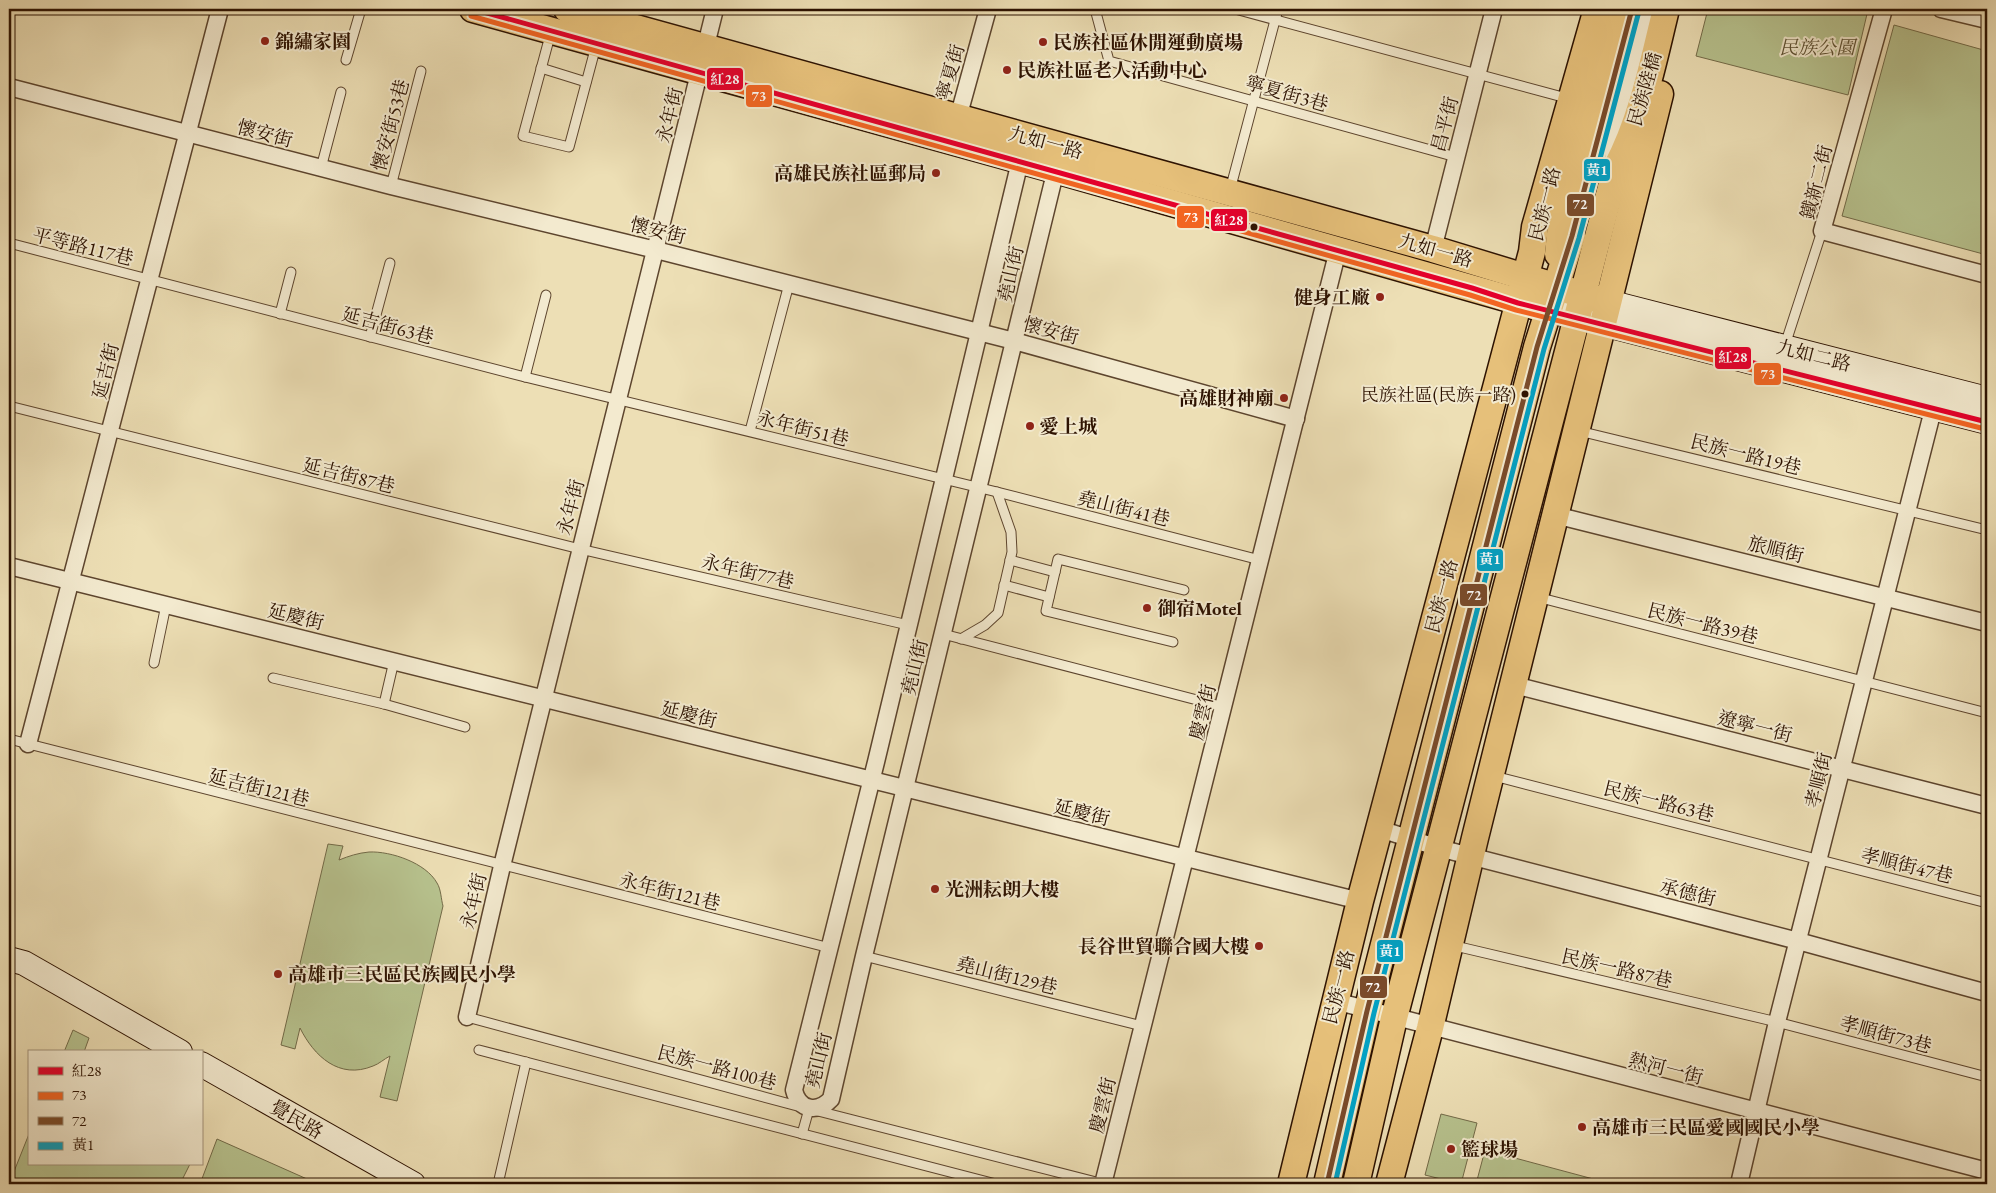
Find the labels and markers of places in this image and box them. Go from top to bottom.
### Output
place label: 錦繡家園 [275,29,351,54]
place label: 民族社區休閒運動廣場 [1053,30,1243,55]
marker: 錦繡家園 [259,35,271,47]
marker: 民族社區休閒運動廣場 [1037,36,1049,48]
place label: 民族社區老人活動中心 [1017,58,1207,83]
marker: 民族社區老人活動中心 [1001,64,1013,76]
place label: 高雄民族社區郵局 [774,161,926,186]
marker: 高雄民族社區郵局 [930,167,942,179]
unlabelled marker [1249,222,1259,232]
place label: 健身工廠 [1294,285,1370,310]
marker: 健身工廠 [1374,291,1386,303]
place label: 民族社區(民族一路) [1361,383,1516,406]
place label: 高雄財神廟 [1179,386,1274,411]
marker: 民族社區(民族一路) [1520,389,1530,399]
marker: 高雄財神廟 [1278,392,1290,404]
place label: 愛上城 [1040,414,1097,439]
marker: 愛上城 [1024,420,1036,432]
place label: 御宿Motel [1157,596,1242,621]
marker: 御宿Motel [1141,602,1153,614]
place label: 光洲耘朗大樓 [945,877,1059,902]
marker: 光洲耘朗大樓 [929,883,941,895]
place label: 長谷世貿聯合國大樓 [1078,934,1249,959]
marker: 長谷世貿聯合國大樓 [1253,940,1265,952]
place label: 高雄市三民區民族國民小學 [288,962,516,987]
marker: 高雄市三民區民族國民小學 [272,968,284,980]
place label: 高雄市三民區愛國國民小學 [1592,1115,1820,1140]
marker: 高雄市三民區愛國國民小學 [1576,1121,1588,1133]
place label: 籃球場 [1461,1137,1518,1162]
marker: 籃球場 [1445,1143,1457,1155]

